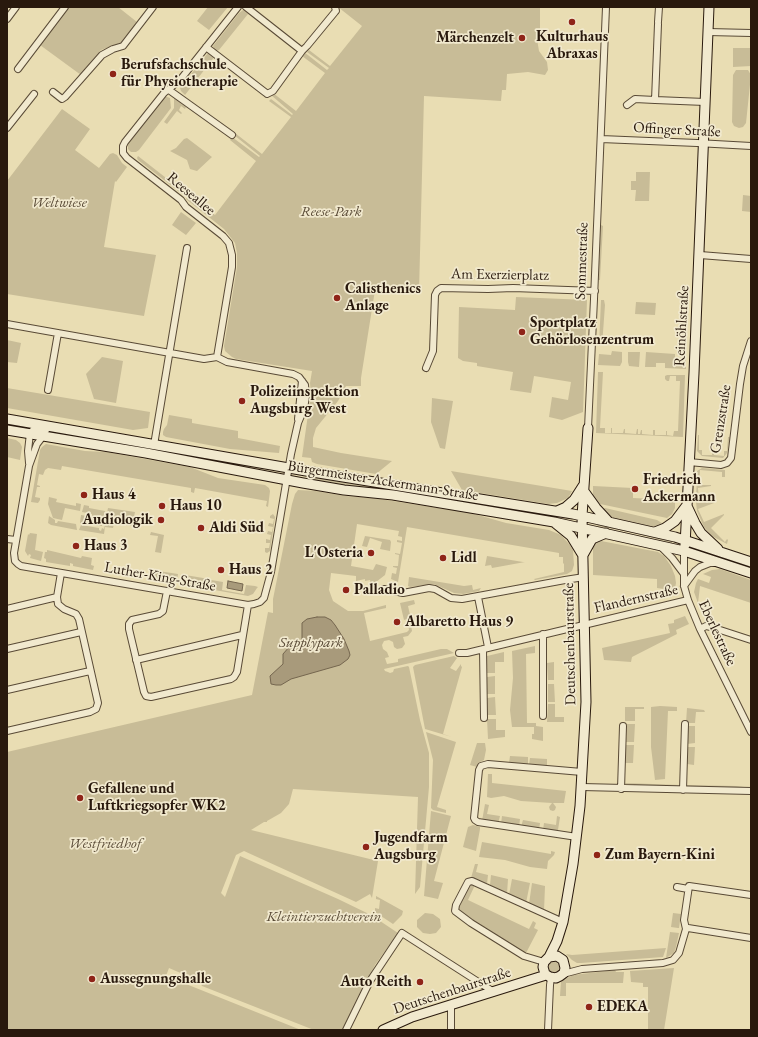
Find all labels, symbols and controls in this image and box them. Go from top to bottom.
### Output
marker: Kulturhaus Abraxas [567,17,577,27]
place label: Kulturhaus Abraxas [536,28,608,63]
place label: Märchenzelt [436,29,514,47]
marker: Märchenzelt [517,33,527,43]
place label: Berufsfachschule für Physiotherapie [121,56,238,91]
marker: Berufsfachschule für Physiotherapie [108,69,118,79]
street label: Offinger Straße [633,119,721,141]
street label: Reeseallee [163,169,219,219]
park label: Weltwiese [31,194,87,212]
park label: Reese-Park [300,203,362,221]
street label: Sommestraße [572,222,592,300]
street label: Am Exerzierplatz [451,265,549,285]
place label: Calisthenics Anlage [345,280,421,315]
street label: Reinöhlstraße [671,285,693,367]
marker: Calisthenics Anlage [332,293,342,303]
place label: Sportplatz Gehörlosenzentrum [530,314,654,349]
marker: Sportplatz Gehörlosenzentrum [517,327,527,337]
place label: Polizeiinspektion Augsburg West [250,383,359,418]
street label: Grenzstraße [707,383,735,455]
marker: Polizeiinspektion Augsburg West [237,396,247,406]
street label: Bürgermeister-Ackermann-Straße [286,457,480,505]
place label: Friedrich Ackermann [643,471,716,506]
marker: Friedrich Ackermann [630,484,640,494]
place label: Haus 4 [92,486,136,504]
marker: Haus 4 [79,490,89,500]
place label: Haus 10 [170,497,222,515]
marker: Haus 10 [157,501,167,511]
place label: Audiologik [82,511,153,529]
marker: Audiologik [156,515,166,525]
place label: Aldi Süd [209,519,264,537]
marker: Aldi Süd [196,523,206,533]
place label: Haus 3 [84,537,128,555]
marker: Haus 3 [71,541,81,551]
place label: L'Osteria [305,544,363,562]
marker: L'Osteria [366,548,376,558]
place label: Lidl [451,549,477,567]
marker: Lidl [438,553,448,563]
street label: Luther-King-Straße [103,558,217,596]
place label: Haus 2 [229,561,273,579]
marker: Haus 2 [216,565,226,575]
place label: Palladio [354,581,405,599]
street label: Flandernstraße [592,581,680,617]
street label: Deutschenbaurstraße [560,583,580,705]
marker: Palladio [341,585,351,595]
street label: Eberlestraße [694,597,740,669]
place label: Albaretto Haus 9 [405,613,513,631]
marker: Albaretto Haus 9 [392,617,402,627]
park label: Supplypark [279,634,343,652]
place label: Gefallene und Luftkriegsopfer WK2 [88,780,226,815]
marker: Gefallene und Luftkriegsopfer WK2 [75,793,85,803]
place label: Jugendfarm Augsburg [374,829,448,864]
park label: Westfriedhof [68,835,142,853]
marker: Jugendfarm Augsburg [361,842,371,852]
place label: Zum Bayern-Kini [605,846,715,864]
marker: Zum Bayern-Kini [592,850,602,860]
park label: Kleintierzuchtverein [267,908,381,926]
street label: Deutschenbaurstraße [391,964,513,1018]
place label: Aussegnungshalle [100,970,211,988]
place label: Auto Reith [340,973,412,991]
marker: Aussegnungshalle [87,974,97,984]
marker: Auto Reith [415,977,425,987]
place label: EDEKA [597,998,648,1016]
marker: EDEKA [584,1002,594,1012]

